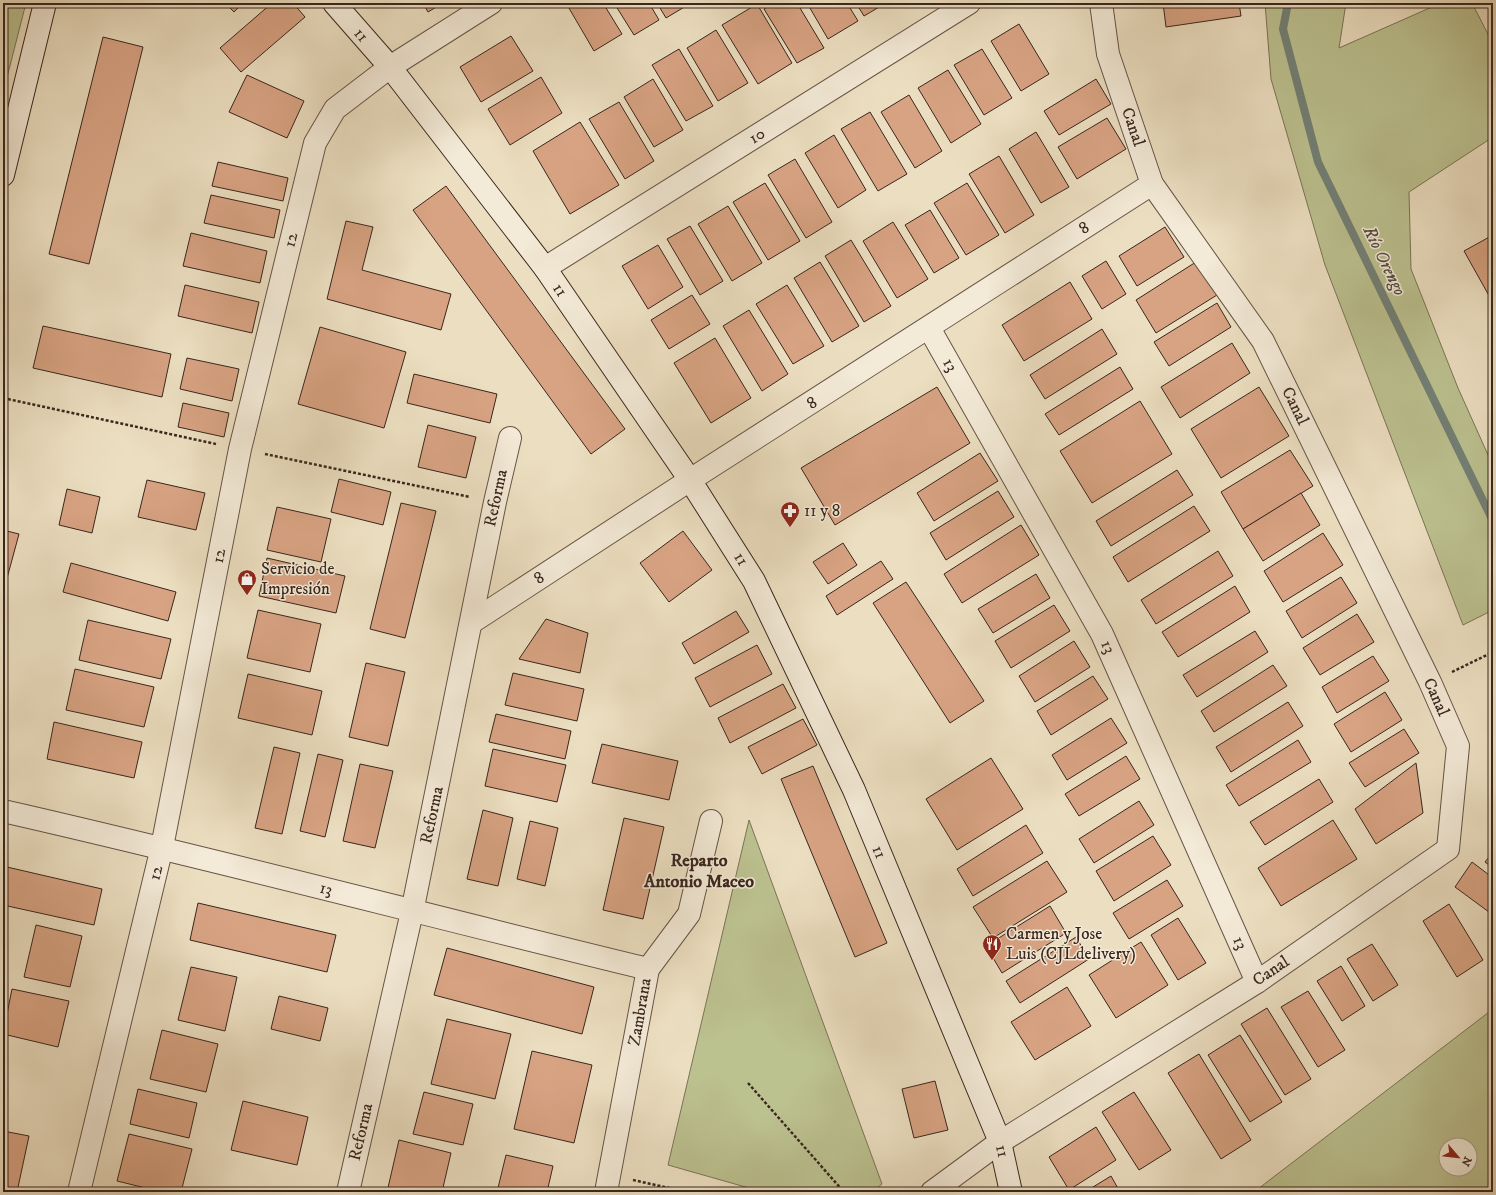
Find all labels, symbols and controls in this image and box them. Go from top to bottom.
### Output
street label: 11 [349,23,373,47]
street label: Canal [1116,105,1150,149]
street label: 10 [745,123,769,149]
street label: 8 [1074,216,1094,240]
water label: Río Orengo [1357,222,1410,300]
street label: 12 [279,230,304,250]
street label: 11 [547,279,573,301]
street label: 13 [937,354,963,376]
street label: Canal [1276,383,1314,429]
street label: 8 [803,391,821,415]
street label: Reforma [479,467,513,529]
pharmacy icon: 11 y 8 [779,500,801,528]
place label: 11 y 8 [804,500,840,522]
street label: 12 [207,546,231,565]
street label: 11 [728,548,754,570]
place label: Servicio de Impresión [261,558,335,600]
street label: 8 [529,566,549,590]
shop icon: Servicio de Impresión [236,568,258,596]
street label: 13 [1095,637,1121,657]
street label: Canal [1418,674,1454,720]
street label: Reforma [415,784,449,846]
street label: 11 [866,842,892,862]
district label: Reparto Antonio Maceo [643,850,754,893]
street label: 12 [144,863,169,883]
street label: 13 [317,877,335,901]
place label: Carmen y Jose Luis (CJLdelivery) [1006,923,1136,965]
restaurant icon: Carmen y Jose Luis (CJLdelivery) [981,933,1003,961]
street label: 13 [1227,933,1253,953]
street label: Canal [1248,951,1294,991]
street label: Zambrana [623,976,657,1048]
street label: Reforma [344,1100,378,1163]
north arrow [1438,1137,1478,1177]
street label: 11 [990,1142,1014,1160]
text: N [1458,1154,1474,1168]

